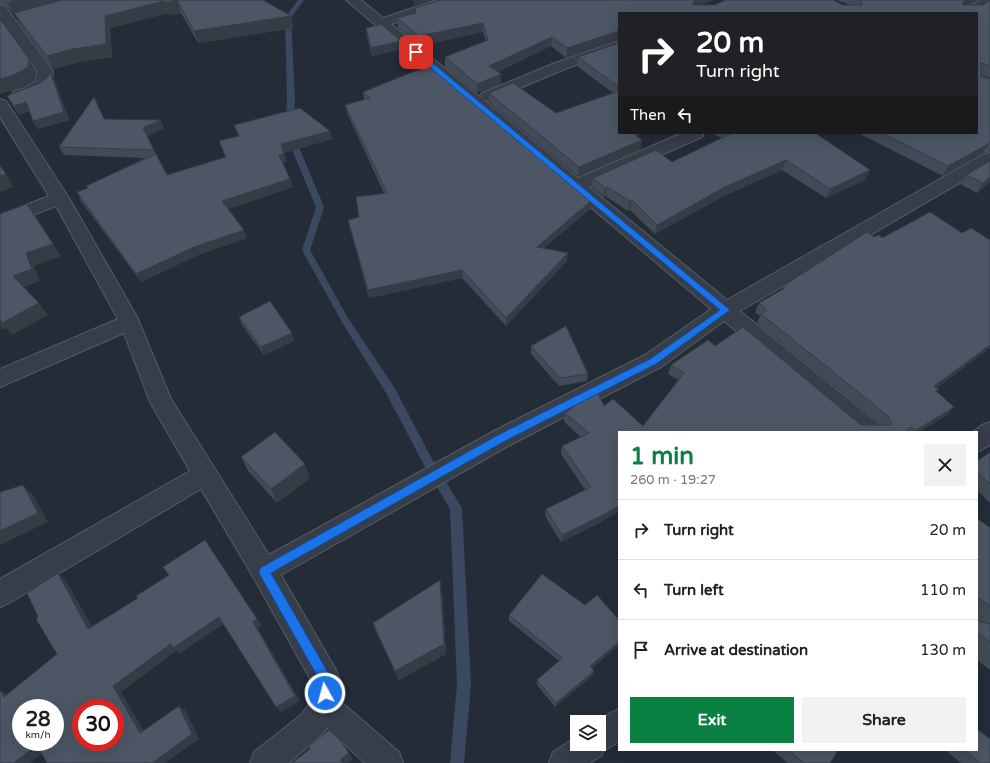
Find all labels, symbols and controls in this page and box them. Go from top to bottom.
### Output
text: 20 m [696,26,764,60]
icon: right [630,28,682,80]
pin [399,35,433,69]
icon: arrive [405,41,427,63]
text: Turn right [696,60,780,82]
icon: left [674,104,696,126]
text: Then [630,106,666,124]
text: 1 min [630,442,694,471]
button: close [924,444,966,486]
text: 260 m · 19:27 [630,472,716,488]
icon: right [630,519,652,541]
text: Turn right [664,521,734,539]
text: 20 m [929,521,966,539]
icon: left [630,579,652,601]
text: Turn left [664,581,724,599]
text: 110 m [920,581,966,599]
icon: arrive [630,639,652,661]
text: Arrive at destination [664,641,808,659]
text: 130 m [920,641,966,659]
position arrow [304,672,346,714]
button: Exit [630,697,794,743]
button: Share [802,697,966,743]
speed limit sign: 30 [72,699,124,751]
text: 28 [25,708,51,732]
map controls [570,715,606,751]
button: layers [570,715,606,751]
text: km/h [25,729,51,741]

